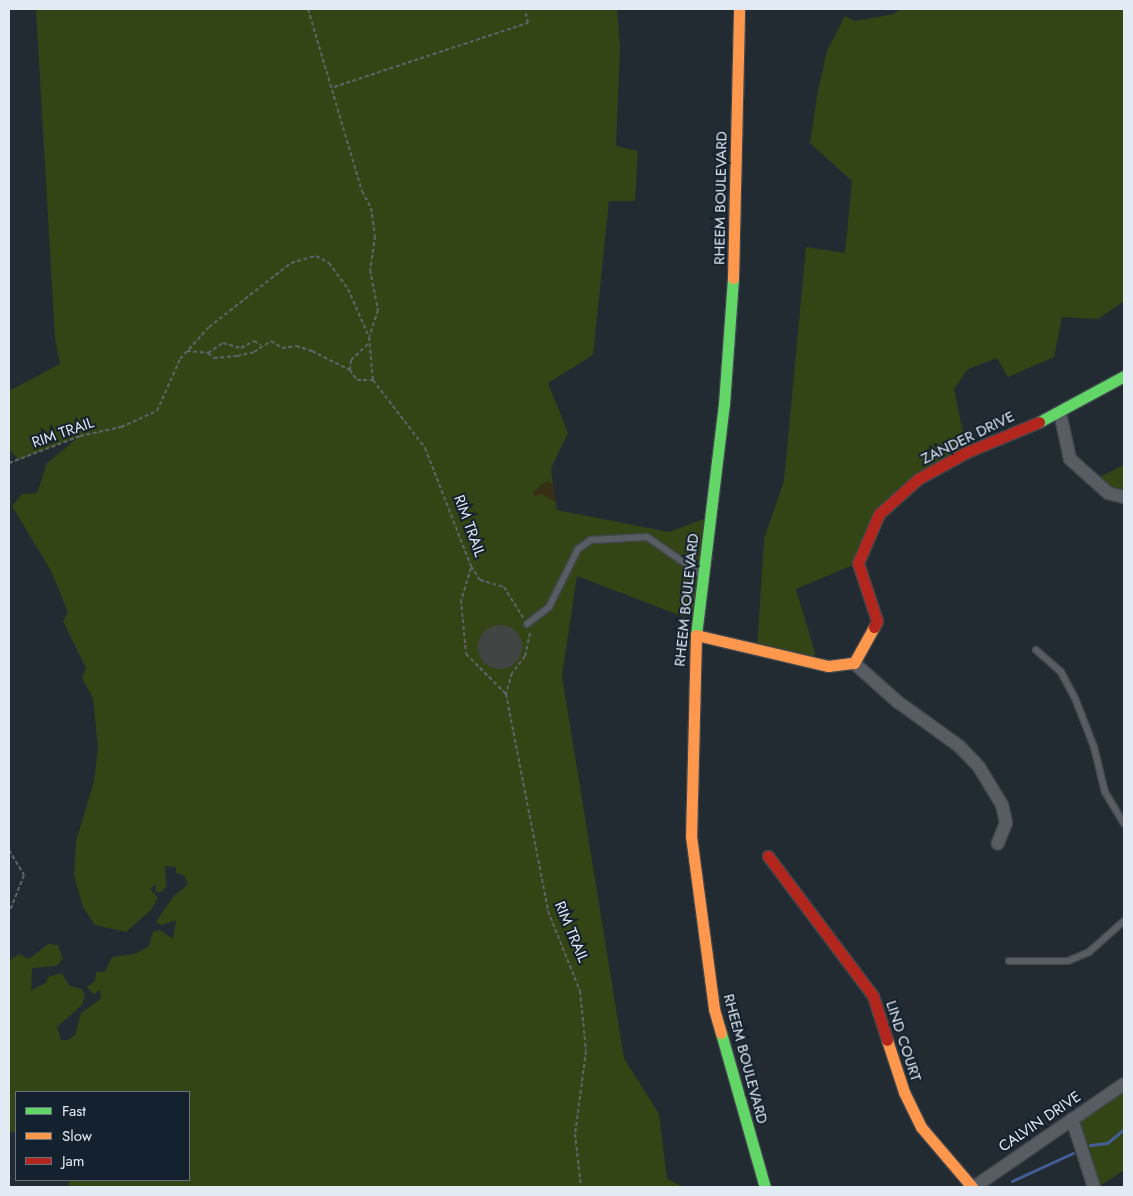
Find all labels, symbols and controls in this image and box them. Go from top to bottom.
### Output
street label: RHEEM BOULEVARD [711,131,731,265]
street label: ZANDER DRIVE [918,408,1018,468]
street label: RIM TRAIL [30,414,96,452]
street label: RIM TRAIL [450,493,488,559]
street label: RHEEM BOULEVARD [671,533,703,667]
street label: RIM TRAIL [550,899,592,965]
street label: RHEEM BOULEVARD [719,992,771,1126]
street label: LIND COURT [882,998,924,1084]
street label: CALVIN DRIVE [995,1088,1085,1156]
legend [15,1091,190,1181]
text: Fast [62,1100,86,1122]
text: Slow [62,1125,92,1147]
text: Jam [62,1150,85,1172]

